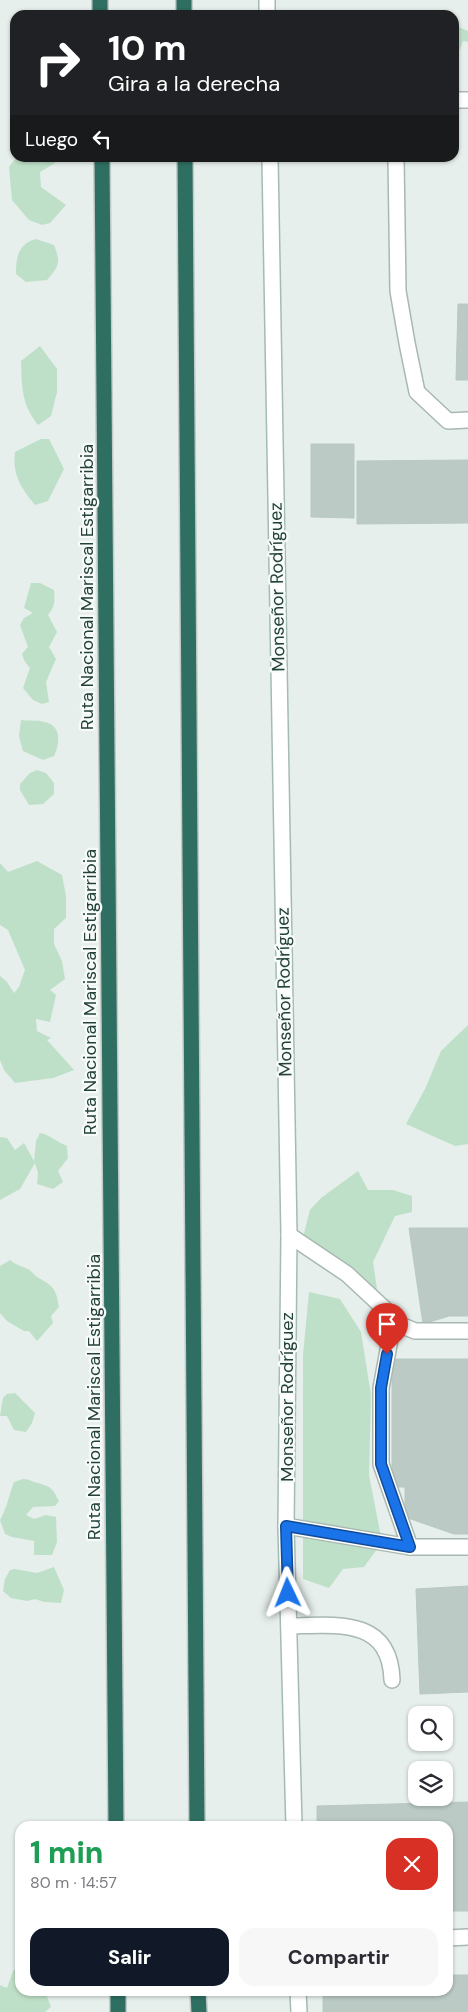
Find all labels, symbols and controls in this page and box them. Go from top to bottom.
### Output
text: 10 m [108,25,187,71]
icon: right [25,30,90,95]
text: Gira a la derecha [108,69,280,98]
icon: left [88,125,116,153]
text: Luego [25,127,78,152]
street label: Ruta Nacional Mariscal Estigarribia [75,444,99,730]
street label: Monseñor Rodríguez [264,502,290,672]
street label: Ruta Nacional Mariscal Estigarribia [78,849,102,1135]
street label: Monseñor Rodríguez [271,907,297,1077]
street label: Ruta Nacional Mariscal Estigarribia [82,1254,106,1540]
pin [366,1303,408,1354]
icon: arrive [373,1310,401,1338]
street label: Monseñor Rodríguez [275,1312,299,1482]
position arrow [261,1566,313,1618]
map controls [408,1706,453,1806]
button: search [408,1706,453,1751]
button: layers [408,1761,453,1806]
text: 1 min [30,1833,103,1872]
button: close [386,1838,438,1890]
text: 80 m · 14:57 [30,1872,117,1893]
button: Salir [30,1928,229,1986]
button: Compartir [239,1928,438,1986]

